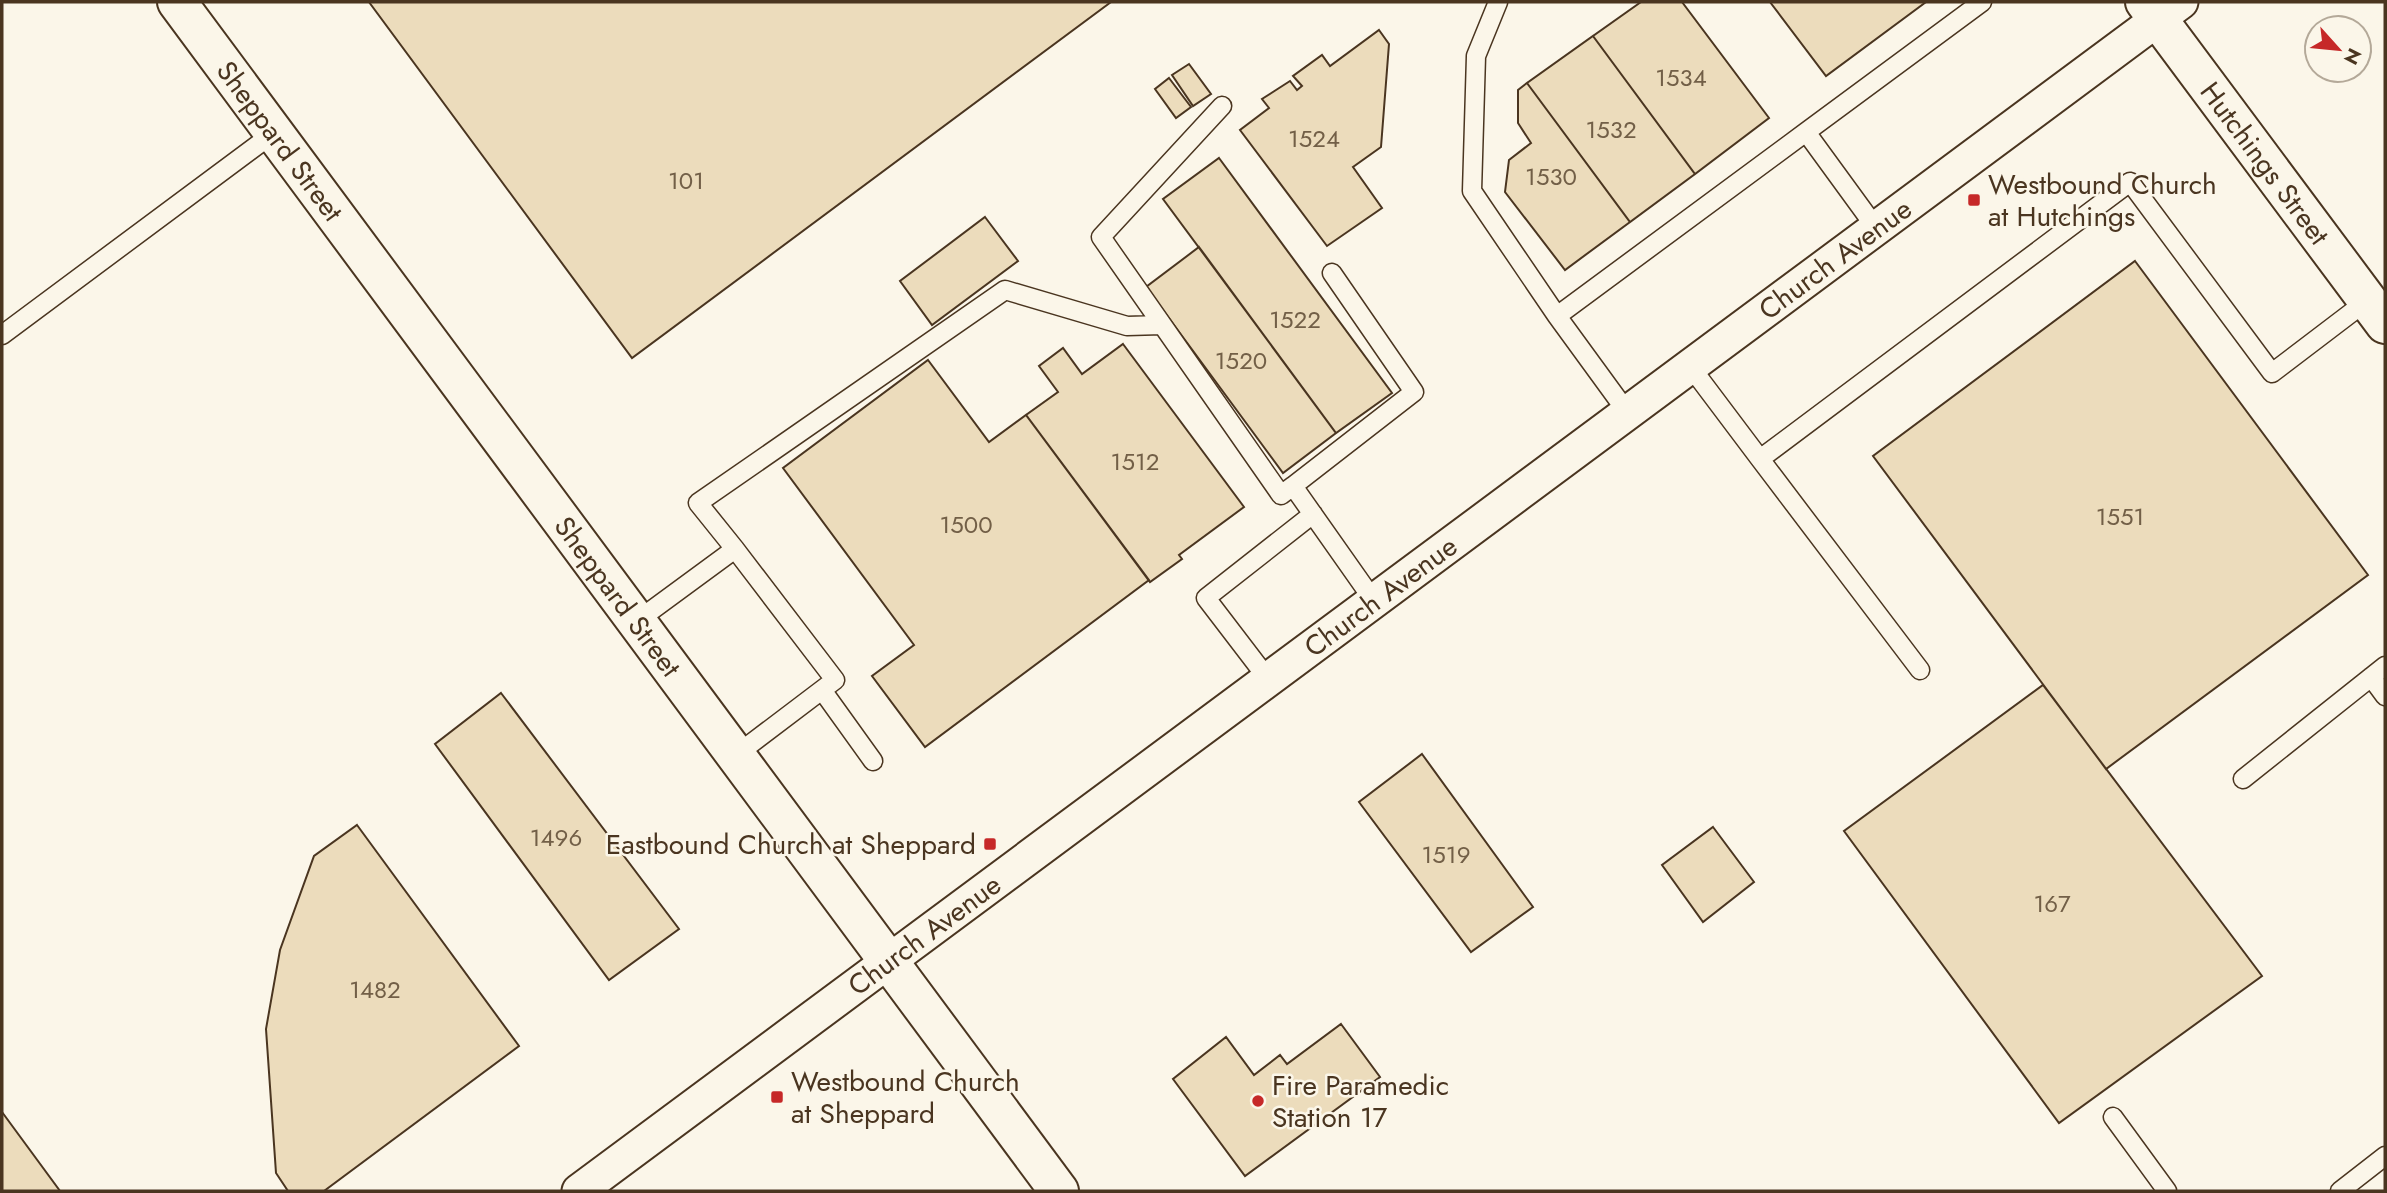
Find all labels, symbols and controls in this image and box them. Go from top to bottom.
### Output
north arrow [2303,14,2373,84]
text: N [2337,44,2368,69]
street label: Sheppard Street [207,52,354,230]
house number: 1534 [1655,60,1707,95]
street label: Hutchings Street [2191,73,2340,253]
house number: 1532 [1585,112,1637,147]
house number: 1524 [1288,121,1340,156]
house number: 1530 [1525,159,1577,194]
house number: 101 [668,163,704,198]
place label: Westbound Church at Hutchings [1988,164,2217,237]
street label: Church Avenue [1750,188,1920,329]
marker: Westbound Church at Hutchings [1966,192,1982,208]
house number: 1522 [1269,302,1321,337]
house number: 1520 [1215,343,1267,378]
house number: 1512 [1111,444,1159,479]
house number: 1551 [2096,499,2144,534]
house number: 1500 [939,507,993,542]
street label: Sheppard Street [545,508,691,685]
street label: Church Avenue [1295,526,1465,667]
house number: 1496 [530,820,582,855]
place label: Eastbound Church at Sheppard [606,824,976,865]
marker: Eastbound Church at Sheppard [982,836,998,852]
house number: 1519 [1422,837,1470,872]
street label: Church Avenue [839,864,1009,1005]
house number: 167 [2033,886,2071,921]
house number: 1482 [349,972,401,1007]
place label: Westbound Church at Sheppard [791,1061,1020,1134]
place label: Fire Paramedic Station 17 [1272,1065,1449,1138]
marker: Westbound Church at Sheppard [769,1089,785,1105]
marker: Fire Paramedic Station 17 [1250,1093,1266,1109]

